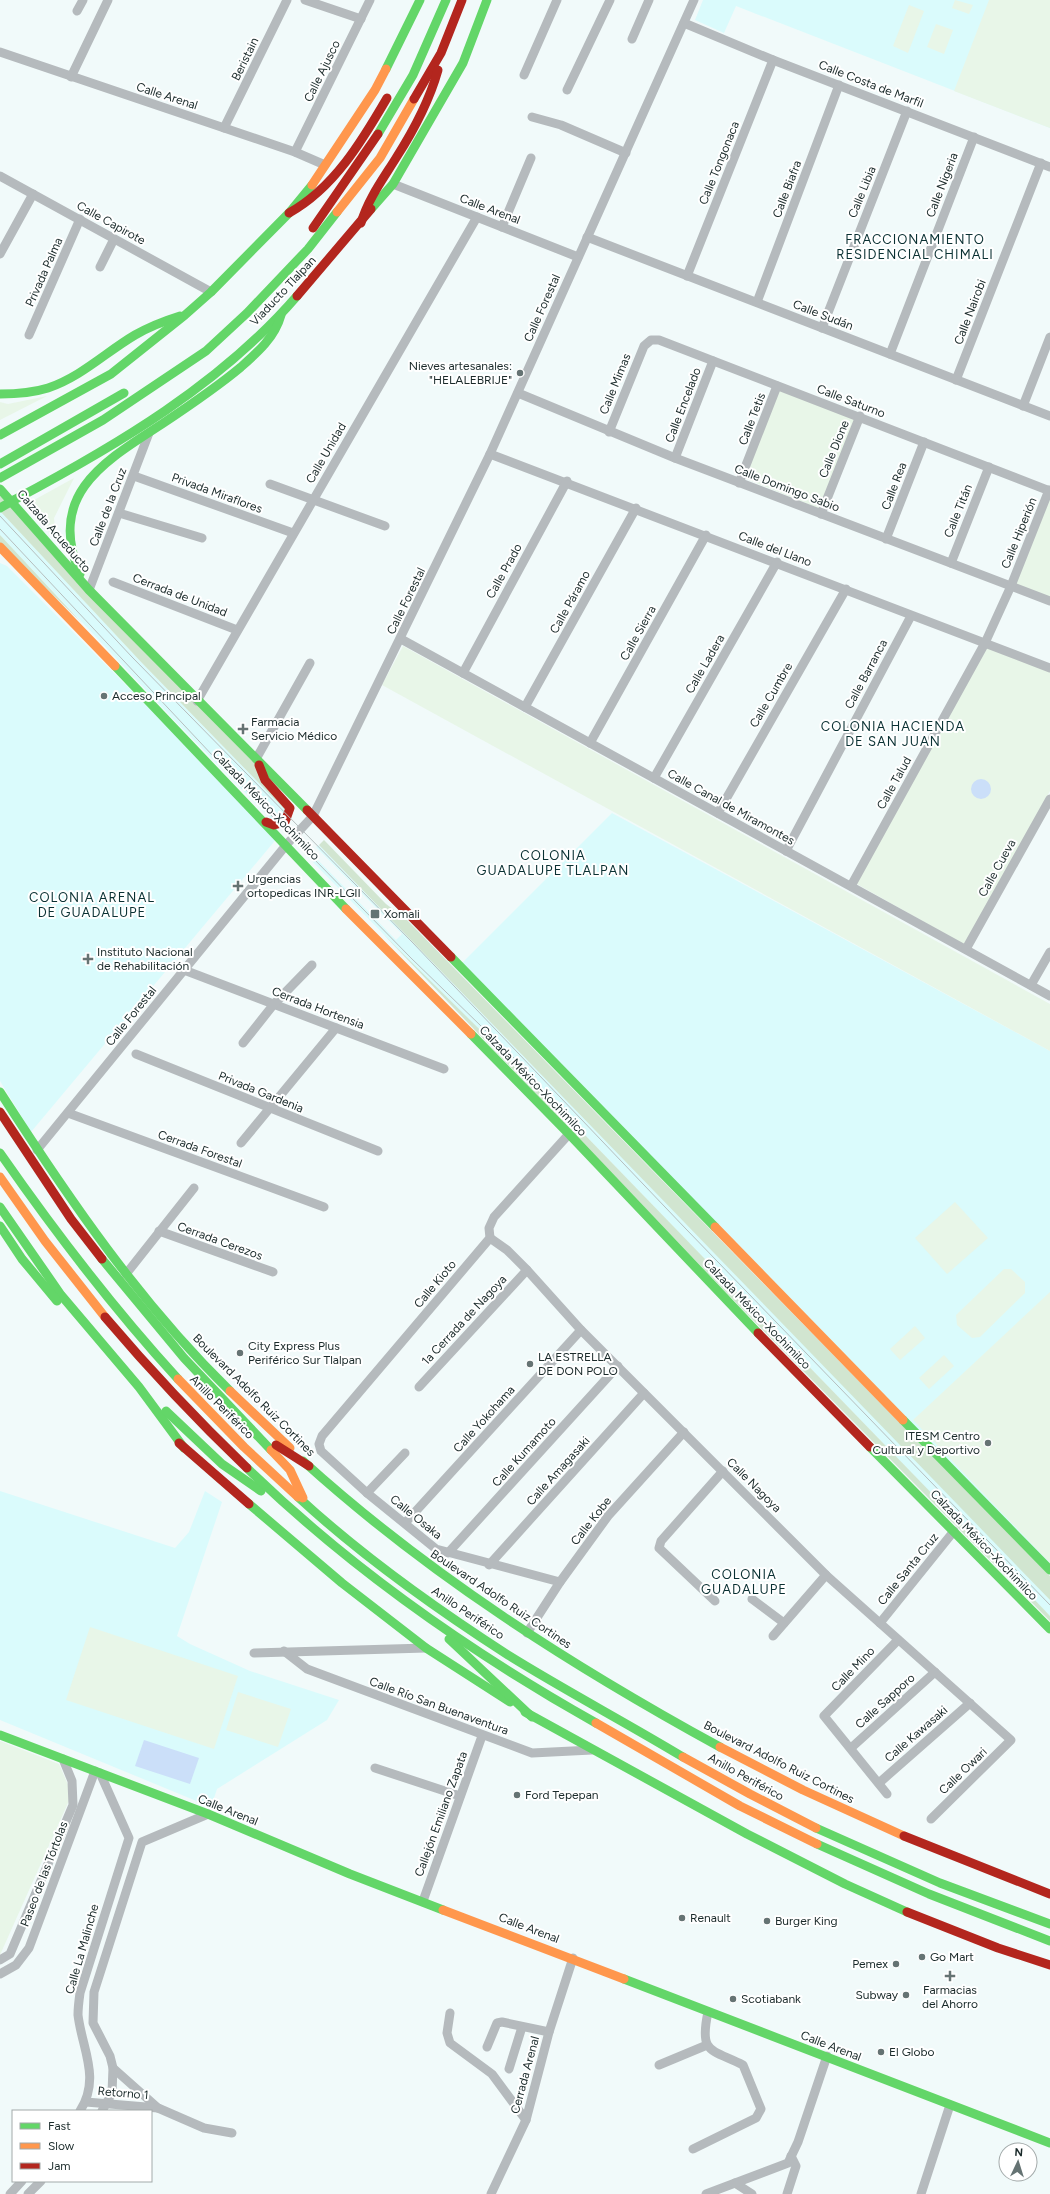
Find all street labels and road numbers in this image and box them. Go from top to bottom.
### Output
street label: Beristain [229,35,262,83]
street label: Calle Ajusco [301,38,343,104]
street label: Calle Costa de Marfil [817,58,925,110]
street label: Calle Arenal [135,79,199,113]
street label: Calle Tongonaca [696,119,742,207]
street label: Calle Nigeria [923,151,961,219]
street label: Calle Biafra [770,158,804,220]
street label: Calle Libia [845,164,879,220]
street label: Calle Arenal [458,191,522,227]
street label: Calle Capirote [74,198,148,248]
street label: Privada Palma [23,235,65,309]
street label: Viaducto Tlalpan [247,253,319,329]
street label: Calle Forestal [521,272,563,344]
street label: Calle Nairobi [951,277,989,347]
street label: Calle Sudán [791,297,855,333]
street label: Calle Mimas [596,351,634,416]
street label: Calle Encelado [662,366,704,444]
street label: Calle Saturno [815,382,887,420]
street label: Calle Tetis [736,390,769,447]
street label: Calle Dione [816,418,852,480]
street label: Calle Unidad [303,420,349,486]
street label: Calle Rea [879,460,909,512]
street label: Calle Domingo Sabio [732,461,842,515]
street label: Calle de la Cruz [87,466,129,548]
street label: Privada Miraflores [170,470,265,516]
street label: Calle Titán [941,482,975,540]
street label: Calzada Acueducto [14,487,94,575]
street label: Calle Hiperión [998,495,1040,571]
street label: Calle del Llano [736,529,814,569]
street label: Calle Prado [483,541,525,601]
street label: Calle Forestal [384,565,428,637]
street label: Calle Páramo [547,568,593,636]
street label: Cerrada de Unidad [131,571,229,619]
street label: Calle Sierra [617,603,659,663]
street label: Calle Ladera [683,632,727,696]
street label: Calle Barranca [842,637,890,711]
street label: Calle Cumbre [747,660,795,730]
street label: Calzada México-Xochimilco [209,747,323,863]
street label: Calle Talud [874,754,914,812]
street label: Calle Canal de Miramontes [665,766,797,848]
street label: Calle Cueva [975,837,1019,899]
street label: Calle Forestal [103,983,159,1049]
street label: Cerrada Hortensia [270,984,366,1032]
street label: Calzada México-Xochimilco [476,1023,590,1139]
street label: Privada Gardenia [216,1069,306,1115]
street label: Cerrada Forestal [156,1127,244,1171]
street label: Cerrada Cerezos [175,1219,265,1263]
street label: Calzada México-Xochimilco [700,1256,814,1372]
street label: Calle Kioto [411,1257,459,1311]
street label: 1a Cerrada de Nagoya [419,1272,509,1368]
street label: Boulevard Adolfo Ruiz Cortines [190,1331,318,1459]
street label: Anillo Periférico [187,1372,257,1442]
street label: Calle Yokohama [450,1383,518,1455]
street label: Calle Kumamoto [489,1414,559,1490]
street label: Calle Amagasaki [524,1434,592,1508]
street label: Calle Nagoya [724,1455,784,1515]
street label: Calzada México-Xochimilco [927,1487,1041,1603]
street label: Calle Osaka [387,1492,445,1542]
street label: Calle Kobe [568,1494,614,1548]
street label: Calle Santa Cruz [875,1530,941,1608]
street label: Boulevard Adolfo Ruiz Cortines [428,1547,574,1652]
street label: Anillo Periférico [429,1584,507,1642]
street label: Calle Mino [828,1644,878,1694]
street label: Calle Sapporo [852,1671,918,1731]
street label: Calle Río San Buenaventura [368,1674,510,1738]
street label: Calle Kawasaki [882,1703,950,1765]
street label: Boulevard Adolfo Ruiz Cortines [701,1718,857,1806]
street label: Calle Owari [936,1745,990,1797]
street label: Callejón Emiliano Zapata [412,1749,470,1879]
street label: Anillo Periférico [706,1750,786,1804]
street label: Calle Arenal [196,1792,260,1828]
street label: Paseo de las Tórtolas [17,1819,71,1929]
street label: Calle La Malinche [62,1902,102,1996]
street label: Calle Arenal [497,1910,561,1946]
street label: Calle Arenal [799,2028,863,2064]
street label: Cerrada Arenal [508,2035,542,2115]
street label: Retorno 1 [97,2084,149,2102]

